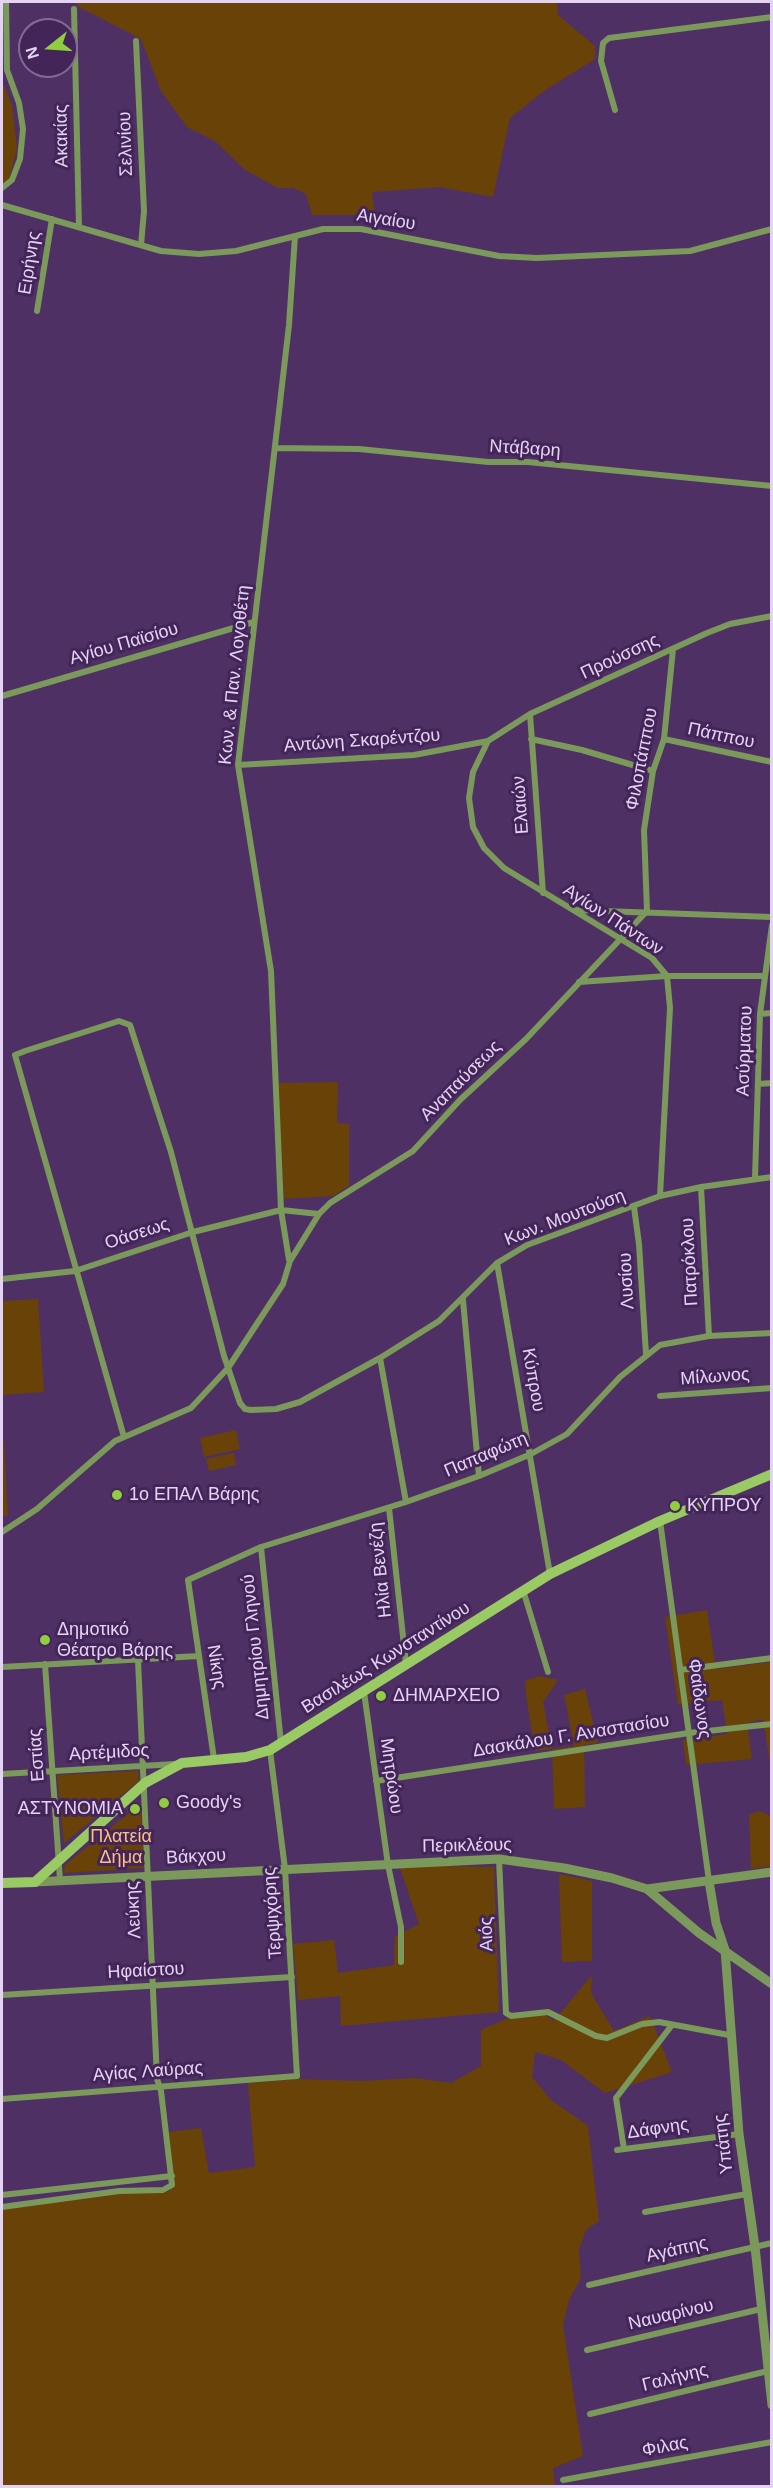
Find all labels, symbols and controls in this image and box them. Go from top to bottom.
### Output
north arrow [18,18,78,78]
text: N [22,45,42,61]
street label: Ακακίας [51,104,73,168]
street label: Σελινίου [114,111,138,177]
street label: Αιγαίου [355,205,417,235]
street label: Ειρήνης [14,230,46,296]
street label: Ντάβαρη [489,436,561,462]
street label: Κων. & Παν. Λογοθέτη [215,584,255,766]
street label: Αγίου Παϊσίου [67,618,181,670]
street label: Προύσσης [577,629,663,685]
street label: Φιλοπάππου [621,706,663,812]
street label: Πάππου [686,718,756,754]
street label: Αντώνη Σκαρέντζου [283,725,441,757]
street label: Ελαιών [508,775,534,835]
street label: Αγίων Πάντων [559,880,667,960]
street label: Ασύρματου [733,1005,757,1097]
street label: Αναπαύσεως [416,1036,506,1126]
street label: Κων. Μουτούση [502,1185,628,1251]
street label: Οάσεως [102,1213,172,1255]
street label: Πατρόκλου [677,1217,703,1307]
street label: Λυσίου [615,1252,639,1310]
street label: Κύπρου [517,1346,549,1414]
street label: Μίλωνος [680,1364,750,1390]
street label: Παπαφώτη [441,1428,531,1482]
place label: 1ο ΕΠΑΛ Βάρης [129,1484,259,1506]
marker: 1ο ΕΠΑΛ Βάρης [110,1488,124,1502]
place label: ΚΥΠΡΟΥ [687,1495,761,1517]
marker: ΚΥΠΡΟΥ [668,1499,682,1513]
street label: Ηλία Βενέζη [365,1521,397,1619]
street label: Δημητρίου Γληνού [238,1573,274,1721]
street label: Βασιλέως Κωνσταντίνου [298,1597,474,1719]
place label: Δημοτικό Θέατρο Βάρης [57,1619,173,1662]
marker: Δημοτικό Θέατρο Βάρης [38,1633,52,1647]
street label: Νίκης [202,1643,230,1691]
street label: Φαίδωνος [683,1658,715,1740]
place label: ΔΗΜΑΡΧΕΙΟ [393,1685,500,1707]
marker: ΔΗΜΑΡΧΕΙΟ [374,1689,388,1703]
street label: Δασκάλου Γ. Αναστασίου [471,1710,671,1762]
street label: Εστίας [24,1728,50,1782]
street label: Μητρώου [375,1737,407,1815]
street label: Αρτέμιδος [68,1740,150,1766]
place label: Goody's [176,1792,241,1814]
marker: Goody's [157,1796,171,1810]
place label: ΑΣΤΥΝΟΜΙΑ [18,1798,123,1820]
marker: ΑΣΤΥΝΟΜΙΑ [128,1802,142,1816]
park label: Πλατεία Δήμα [90,1826,152,1868]
street label: Περικλέους [422,1834,512,1858]
street label: Βάκχου [165,1845,227,1869]
street label: Τερψιχόρης [259,1866,287,1960]
street label: Λεύκης [122,1881,146,1939]
street label: Αιός [476,1916,498,1952]
street label: Ηφαίστου [107,1958,185,1984]
street label: Αγίας Λαύρας [92,2057,204,2087]
street label: Υπάτης [710,2113,738,2175]
street label: Δάφνης [626,2114,690,2144]
street label: Αγάπης [644,2232,710,2268]
street label: Ναυαρίνου [626,2295,716,2335]
street label: Γαλήνης [640,2359,710,2397]
street label: Φιλας [640,2432,690,2462]

